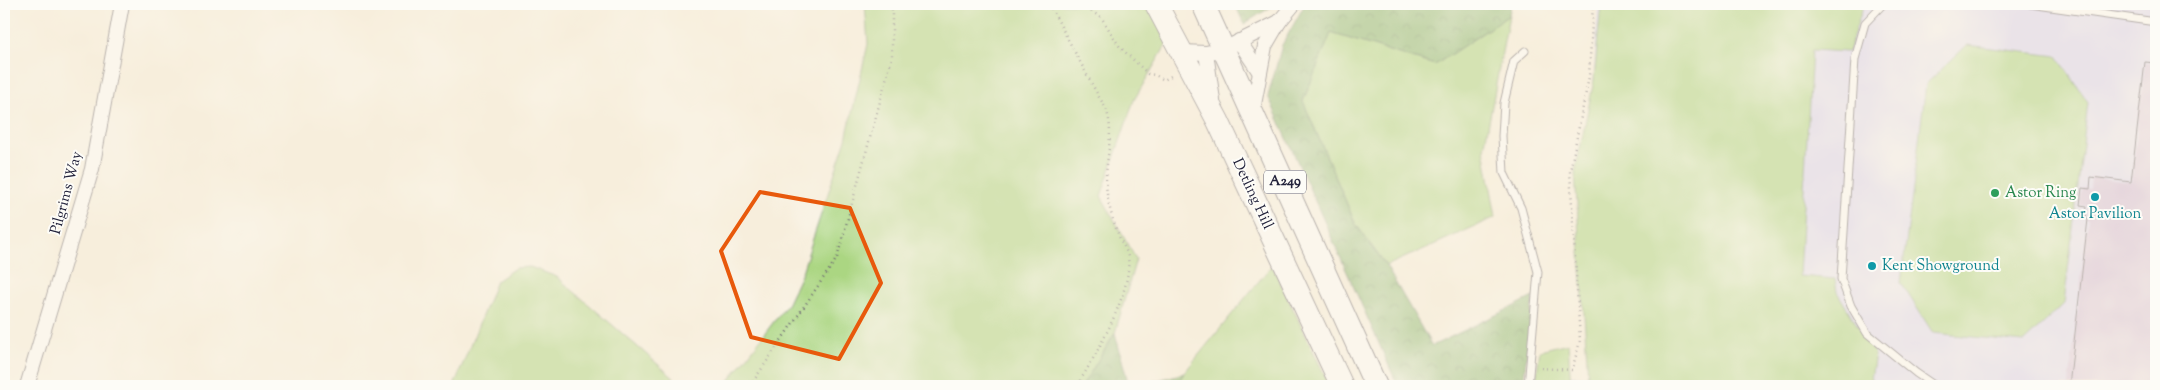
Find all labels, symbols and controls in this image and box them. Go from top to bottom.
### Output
street label: Pilgrims Way [46,149,88,237]
street label: Detling Hill [1226,155,1278,233]
road number: A249 [1264,170,1306,193]
place label: Astor Ring [2005,183,2076,204]
marker: Astor Ring [1989,187,2001,199]
marker: Astor Pavilion [2089,191,2101,203]
place label: Astor Pavilion [2049,204,2141,225]
place label: Kent Showground [1882,256,2000,277]
marker: Kent Showground [1866,260,1878,272]

